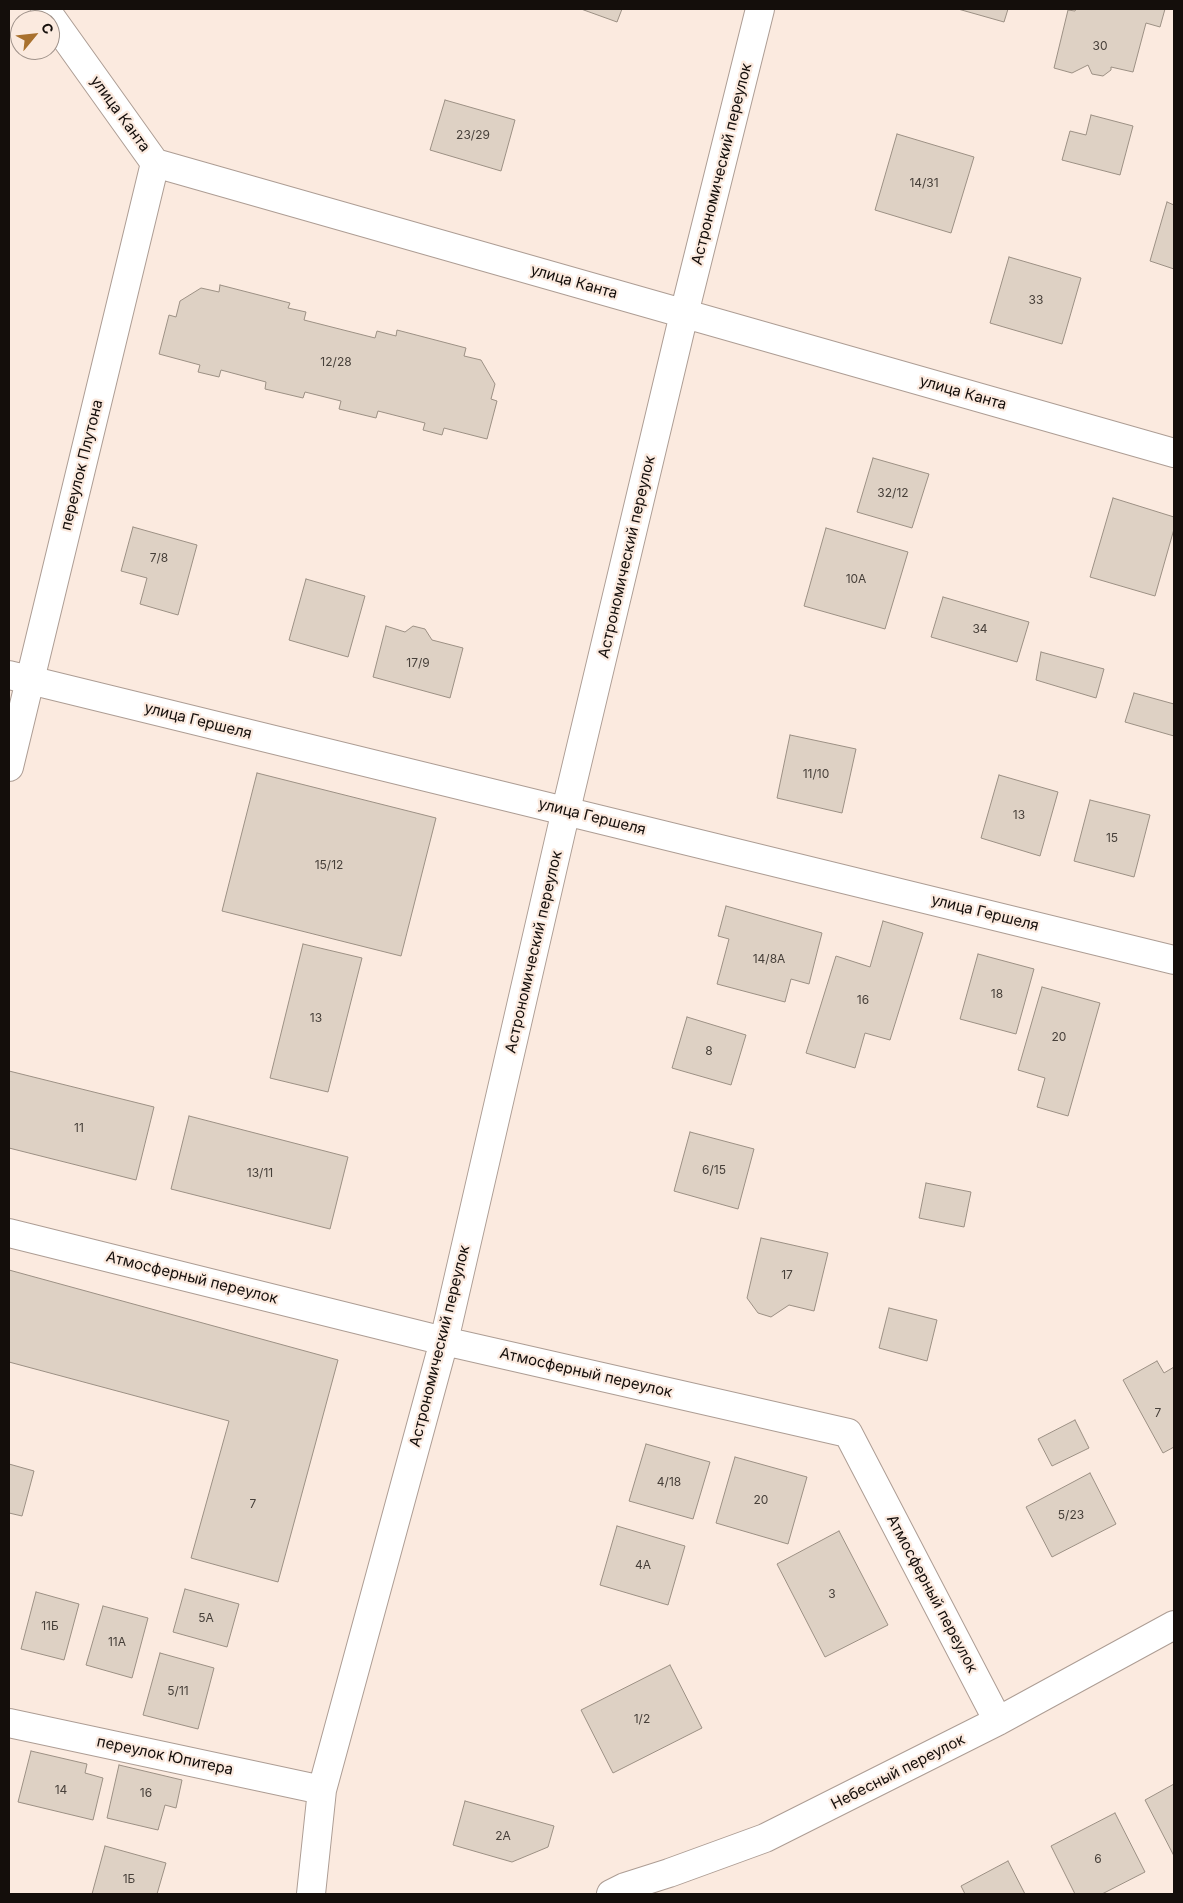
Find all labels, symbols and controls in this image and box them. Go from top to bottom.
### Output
north arrow [10,10,60,60]
text: С [38,20,58,37]
house number: 30 [1093,39,1107,53]
street label: Астрономический переулок [688,61,756,267]
street label: улица Канта [86,72,154,156]
house number: 23/29 [456,128,490,142]
house number: 14/31 [909,176,939,190]
street label: улица Канта [528,261,620,303]
house number: 33 [1029,293,1043,307]
house number: 12/28 [320,355,352,369]
street label: улица Канта [917,372,1009,414]
street label: переулок Плутона [57,398,107,532]
street label: Астрономический переулок [595,454,659,660]
house number: 32/12 [877,486,909,500]
house number: 7/8 [150,551,168,565]
house number: 10А [846,572,866,586]
house number: 34 [972,622,988,636]
house number: 17/9 [406,656,430,670]
street label: улица Гершеля [142,699,254,743]
house number: 11/10 [803,767,829,781]
street label: улица Гершеля [536,795,648,839]
house number: 13 [1013,808,1025,822]
house number: 15 [1106,831,1118,845]
street label: Астрономический переулок [502,849,566,1055]
house number: 15/12 [315,858,343,872]
street label: улица Гершеля [929,891,1041,935]
house number: 14/8А [753,952,785,966]
house number: 18 [991,987,1003,1001]
house number: 16 [857,993,869,1007]
house number: 13 [310,1011,322,1025]
house number: 20 [1052,1030,1066,1044]
house number: 8 [705,1044,713,1058]
house number: 11 [74,1121,84,1135]
house number: 6/15 [702,1163,726,1177]
house number: 13/11 [247,1166,273,1180]
street label: Астрономический переулок [406,1243,474,1449]
street label: Атмосферный переулок [104,1248,280,1308]
house number: 17 [781,1268,793,1282]
street label: Атмосферный переулок [498,1344,674,1402]
house number: 7 [1155,1406,1161,1420]
house number: 4/18 [657,1475,681,1489]
house number: 20 [754,1493,768,1507]
house number: 7 [250,1497,256,1511]
house number: 5/23 [1058,1508,1084,1522]
street label: Атмосферный переулок [883,1512,981,1676]
house number: 4А [635,1558,651,1572]
house number: 3 [828,1587,836,1601]
house number: 5А [198,1611,214,1625]
house number: 11Б [41,1619,59,1633]
house number: 11А [108,1635,126,1649]
house number: 5/11 [167,1684,189,1698]
house number: 1/2 [634,1712,650,1726]
street label: Небесный переулок [828,1730,968,1814]
street label: переулок Юпитера [95,1733,235,1779]
house number: 14 [55,1783,67,1797]
house number: 16 [140,1786,152,1800]
house number: 2А [495,1829,511,1843]
house number: 6 [1094,1852,1102,1866]
house number: 1Б [123,1872,135,1886]

